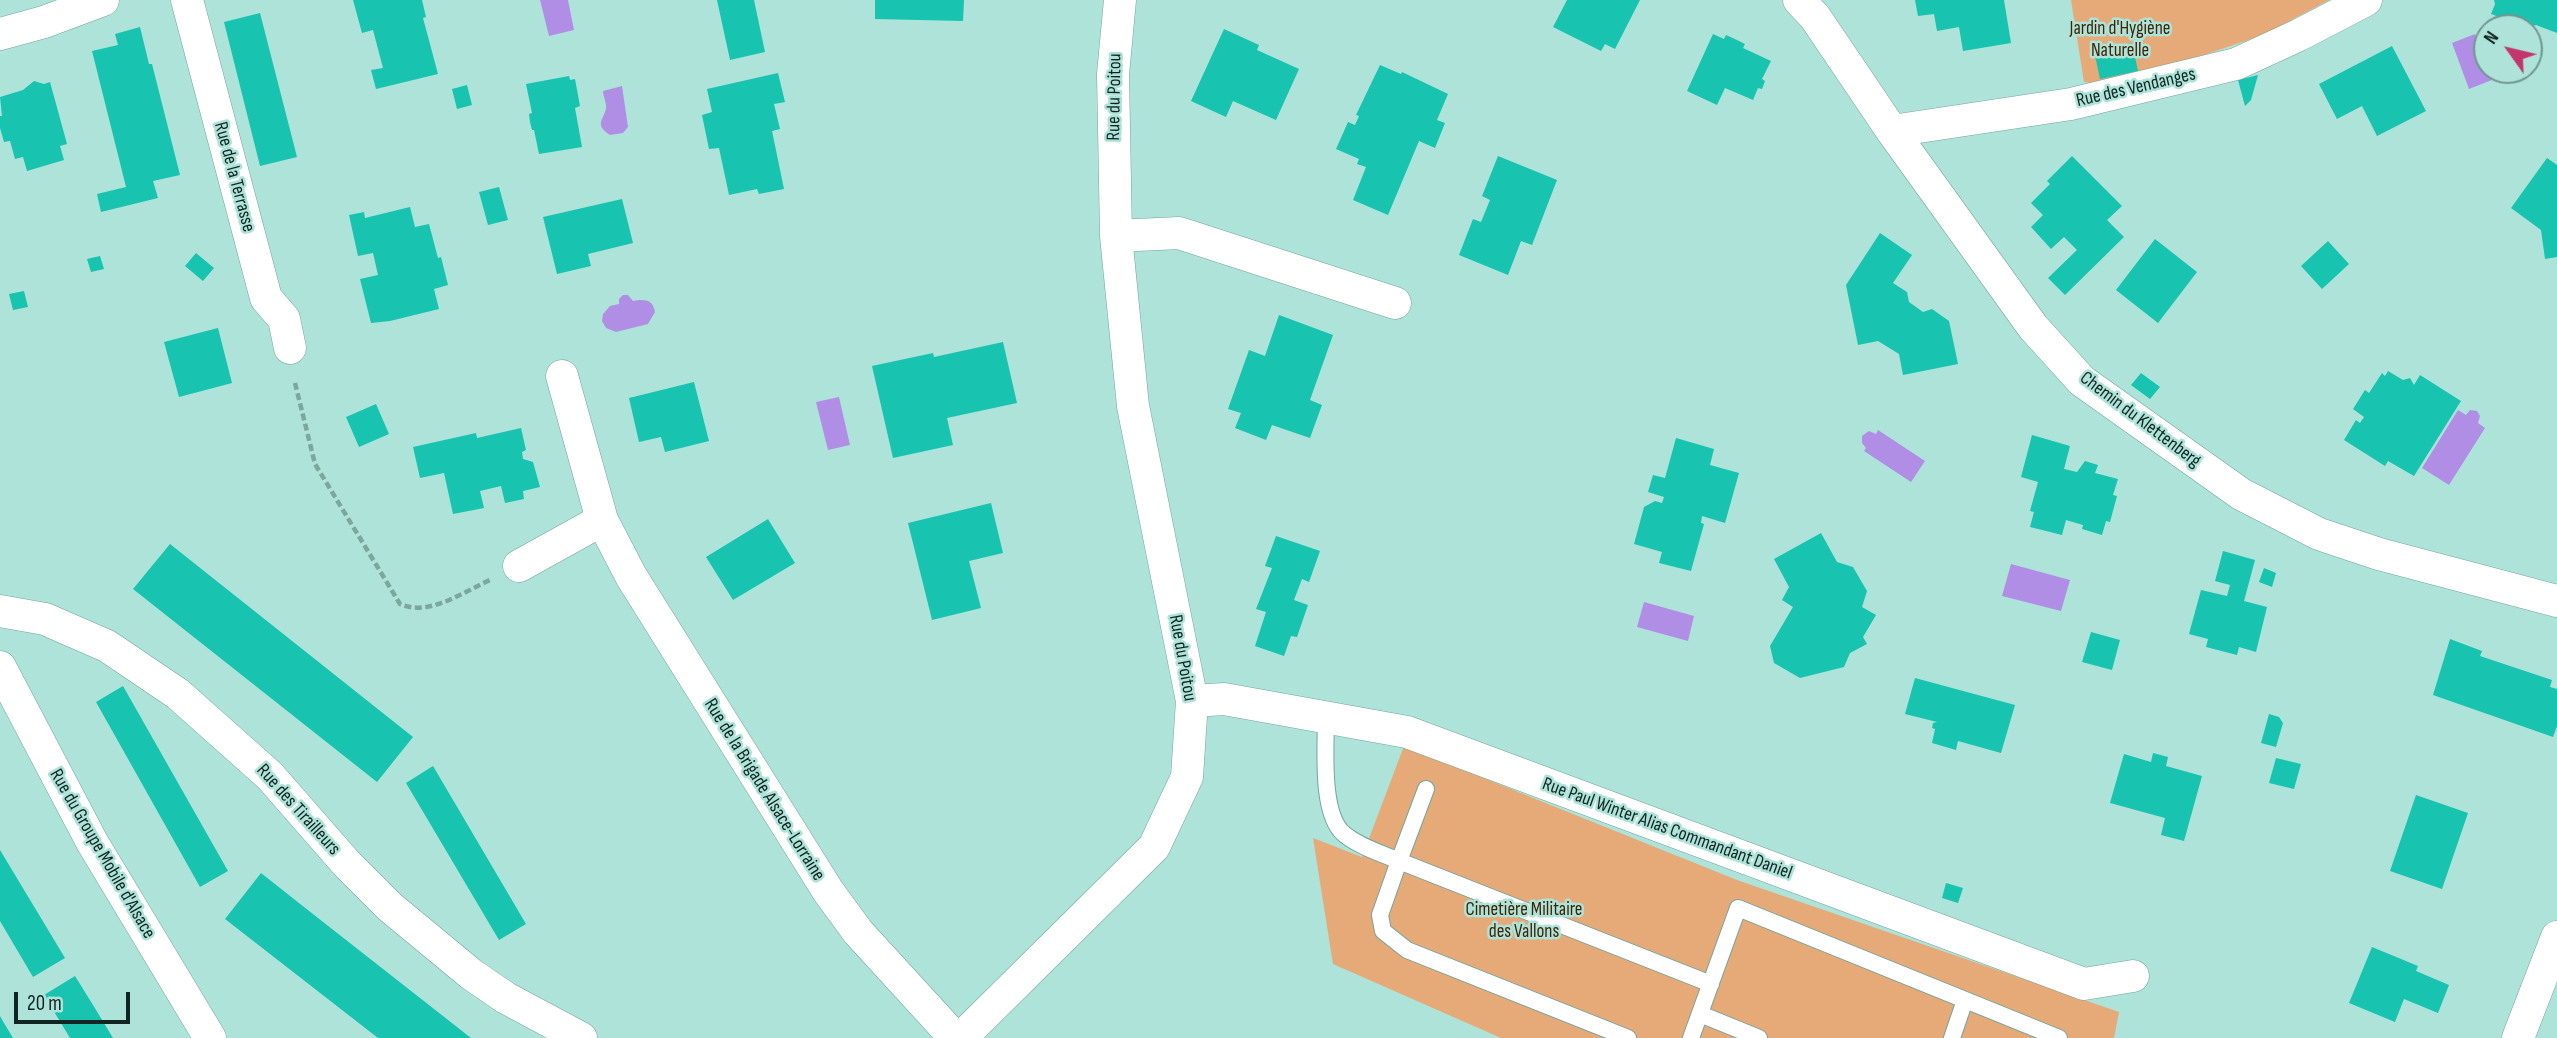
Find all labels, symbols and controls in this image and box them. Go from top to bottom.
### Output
north arrow [2473,14,2543,84]
park label: Jardin d'Hygiène Naturelle [2070,18,2170,62]
text: N [2479,27,2504,49]
street label: Rue du Poitou [1103,53,1127,141]
street label: Rue des Vendanges [2074,63,2198,113]
street label: Rue de la Terrasse [208,120,260,234]
street label: Chemin du Klettenberg [2075,367,2205,473]
street label: Rue du Poitou [1163,613,1201,703]
street label: Rue de la Brigade Alsace-Lorraine [699,695,829,885]
street label: Rue des Tirailleurs [251,760,345,860]
street label: Rue du Groupe Mobile d'Alsace [44,765,160,943]
street label: Rue Paul Winter Alias Commandant Daniel [1539,773,1795,885]
park label: Cimetière Militaire des Vallons [1466,899,1582,943]
scale bar [18,978,133,1022]
text: 20 m [27,991,62,1016]

